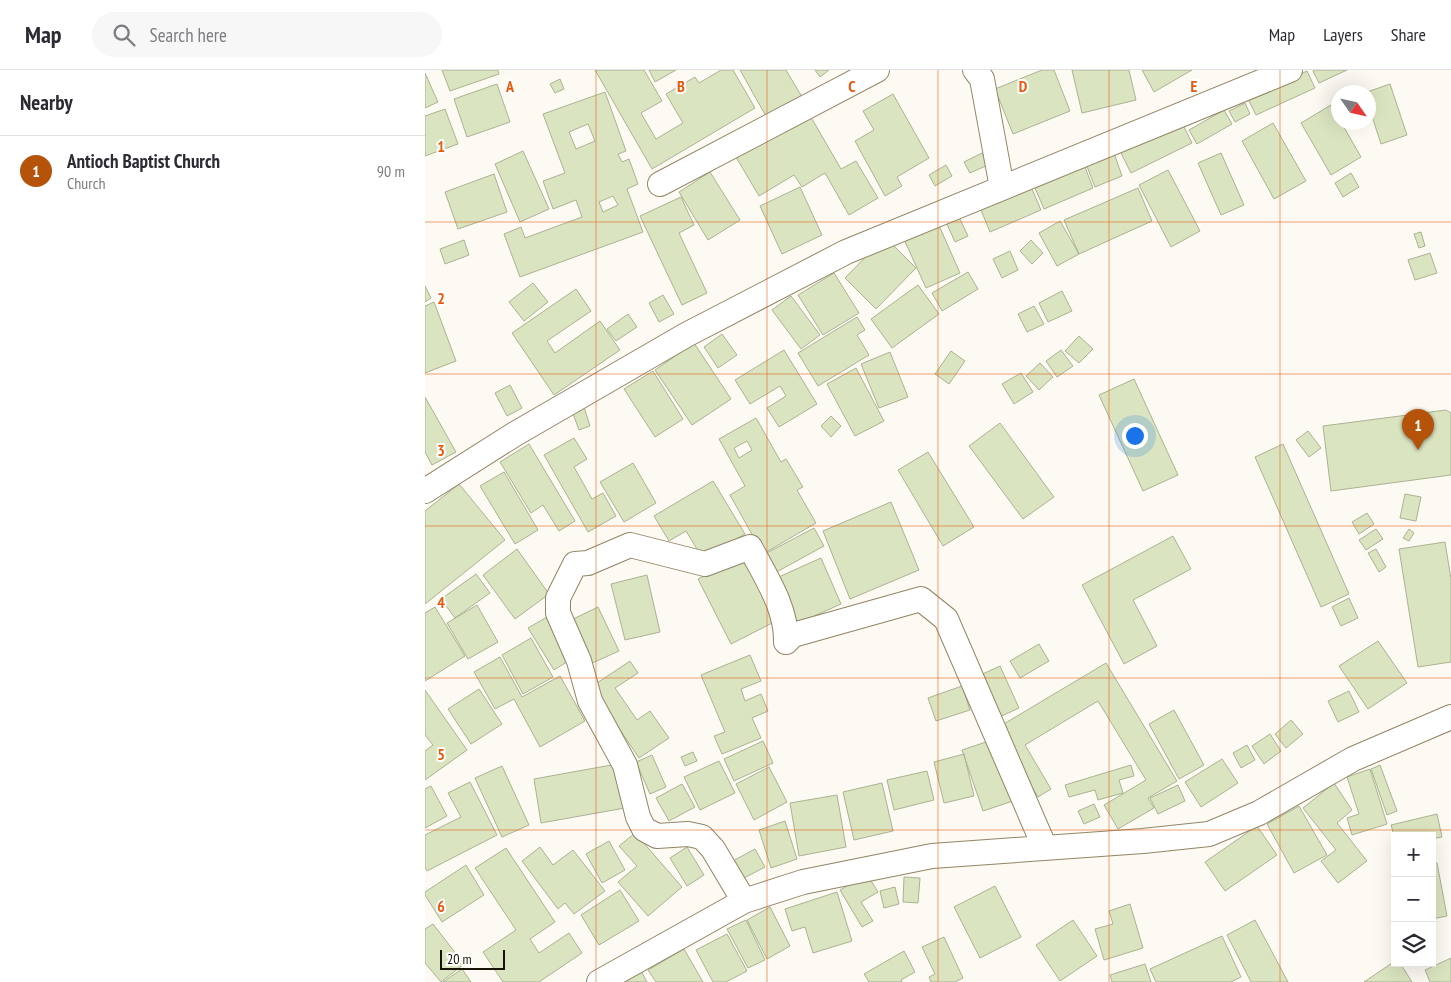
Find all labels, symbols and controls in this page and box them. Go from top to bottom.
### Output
search box [92,12,442,57]
text: Map [25,19,62,50]
icon: search [110,21,138,49]
text: Search here [150,23,227,47]
text: Map [1269,23,1295,46]
text: Layers [1323,23,1363,46]
text: Share [1391,23,1426,46]
text: A [505,76,515,96]
text: B [677,76,685,96]
text: C [848,76,856,96]
text: D [1019,76,1028,96]
text: E [1191,76,1198,96]
north arrow [1331,85,1376,130]
text: Nearby [20,89,73,116]
text: 1 [437,136,445,156]
text: Antioch Baptist Church [67,149,220,173]
text: 1 [32,161,40,181]
text: 90 m [377,161,405,181]
text: Church [67,173,105,193]
text: 2 [437,288,445,308]
pin: 1 [1402,409,1434,450]
your location [1122,423,1148,449]
text: 3 [437,440,445,460]
text: 4 [437,592,445,612]
text: 5 [437,744,445,764]
map controls [1391,832,1436,967]
button: + [1391,832,1436,877]
button: − [1391,877,1436,922]
text: 6 [437,896,445,916]
button: layers [1391,922,1436,967]
scale bar [440,947,505,970]
text: 20 m [447,950,472,968]

